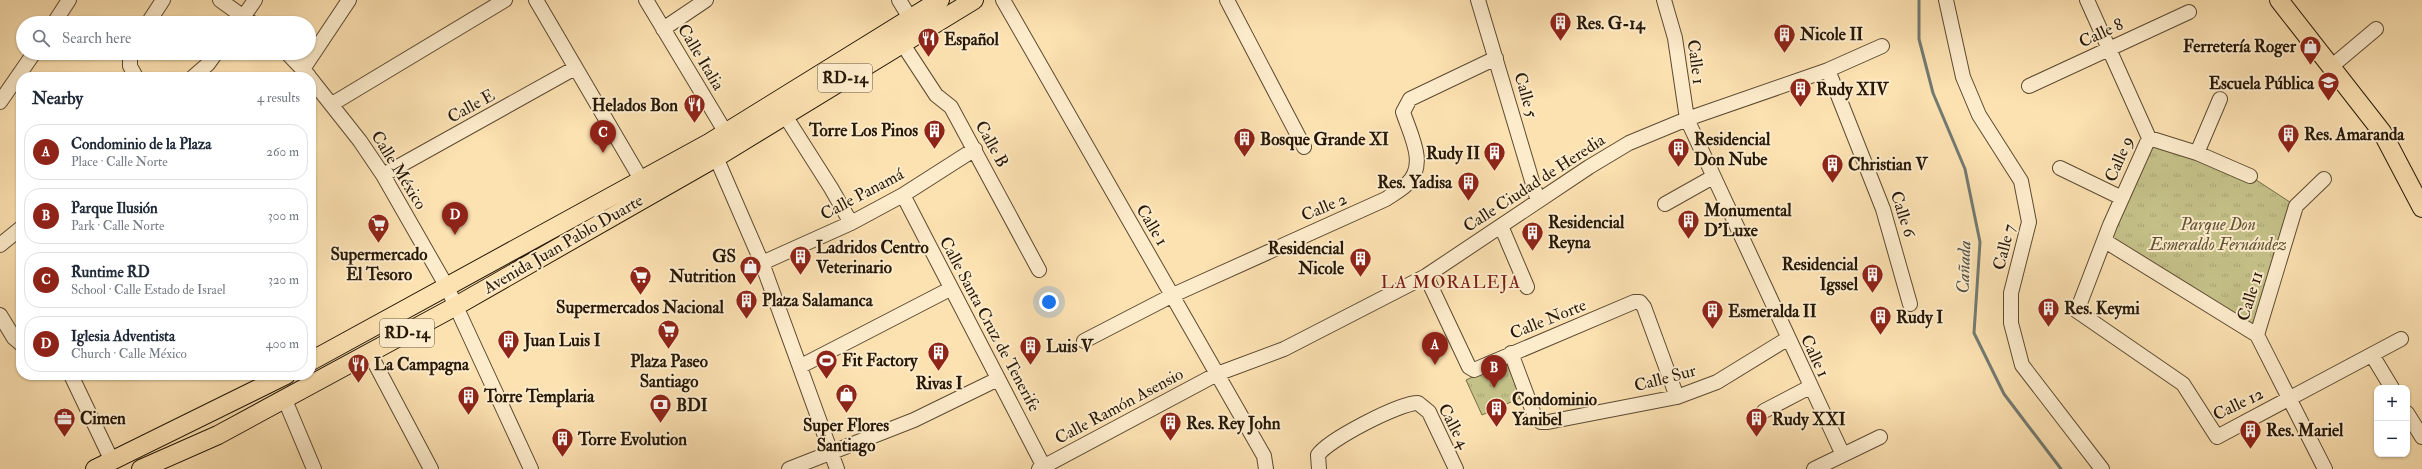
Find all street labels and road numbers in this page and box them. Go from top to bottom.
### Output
street label: Calle 8 [2075,14,2127,52]
street label: Calle Italia [673,20,730,95]
street label: Calle 1 [1682,38,1710,86]
road number: RD-14 [818,64,872,92]
street label: Calle 5 [1510,70,1543,121]
street label: Calle E [444,84,498,128]
street label: Calle B [971,117,1013,171]
street label: Calle México [367,127,431,213]
street label: Calle Ciudad de Heredia [1459,129,1610,237]
street label: Calle 9 [2100,133,2138,185]
street label: Calle Panamá [817,163,908,225]
street label: Calle 2 [1298,188,1350,226]
street label: Calle 6 [1886,188,1921,241]
street label: Avenida Juan Pablo Duarte [479,190,647,300]
street label: Calle 1 [1131,200,1173,250]
street label: Calle 7 [1988,222,2020,272]
street label: Calle Santa Cruz de Tenerife [935,233,1045,415]
street label: Calle 11 [2233,269,2267,323]
street label: Calle Norte [1507,294,1589,344]
road number: RD-14 [380,319,434,347]
street label: Calle 1 [1796,331,1834,381]
street label: Calle Sur [1632,360,1699,396]
street label: Calle Ramón Asensio [1051,363,1187,449]
street label: Calle 12 [2209,383,2267,425]
street label: Calle 4 [1433,400,1475,453]

